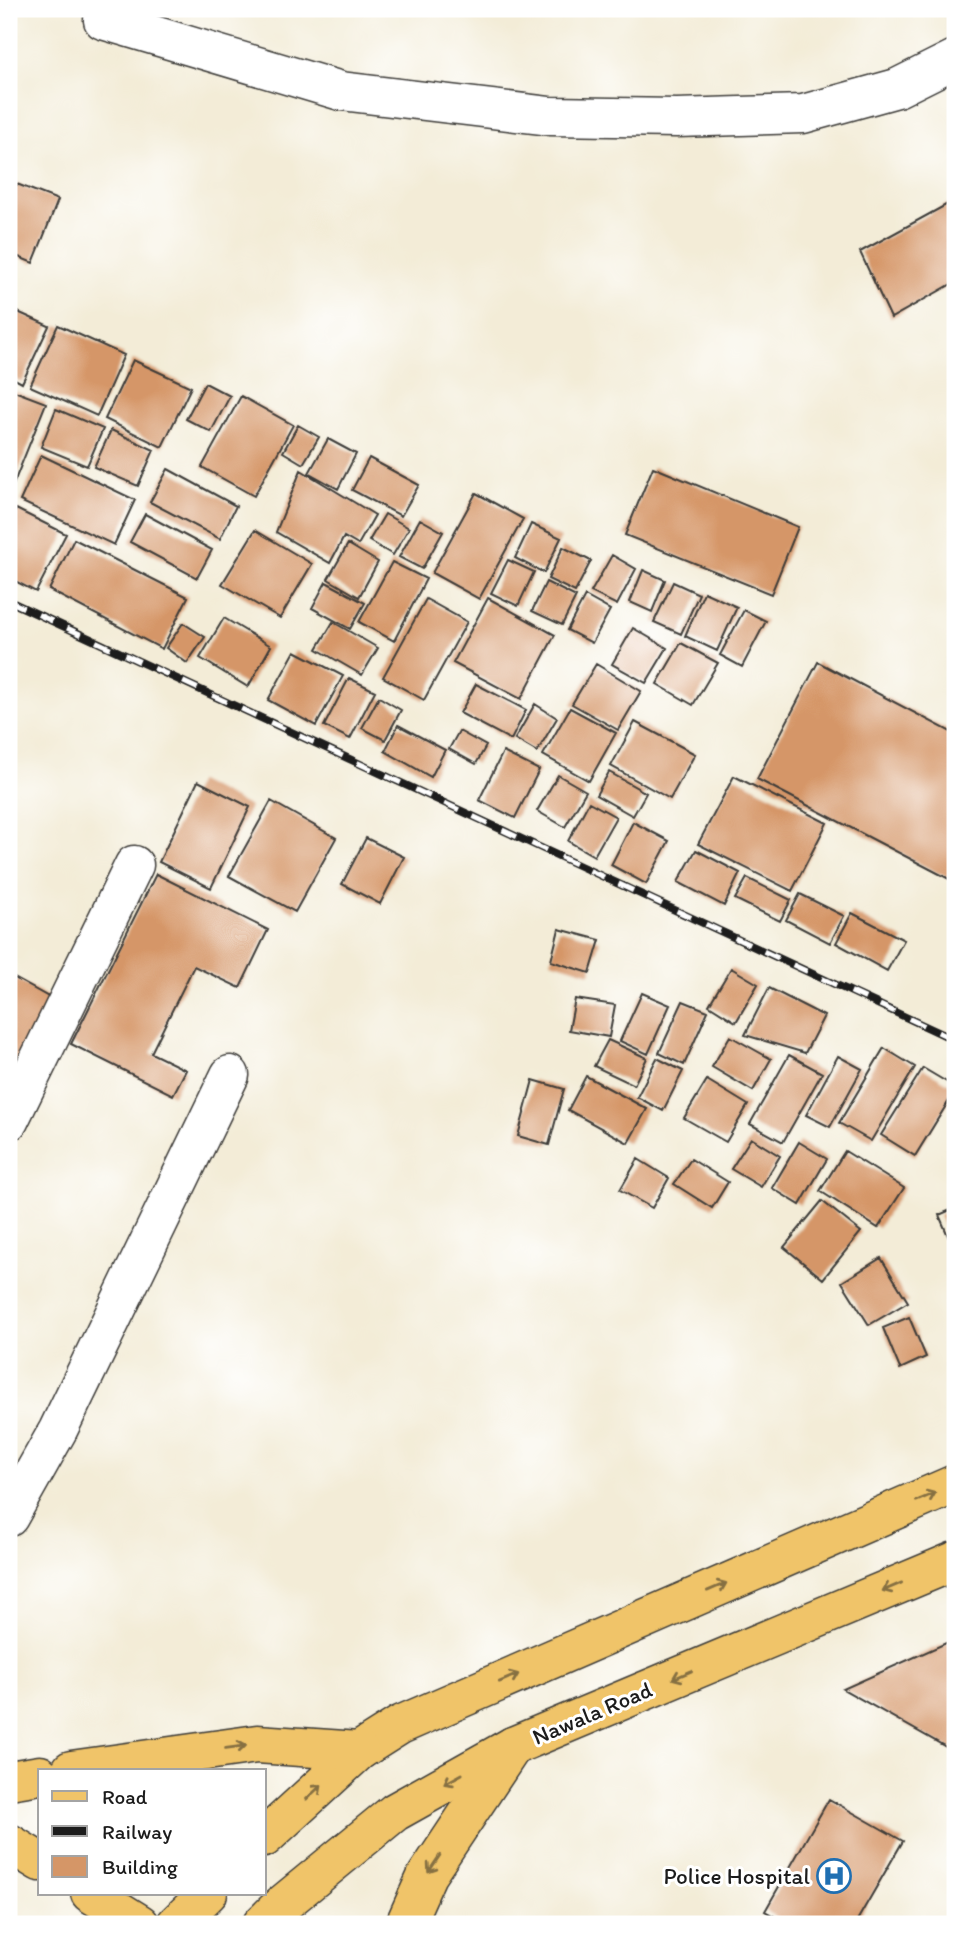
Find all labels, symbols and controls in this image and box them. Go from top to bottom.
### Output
one-way arrow [915,1490,936,1503]
one-way arrow [706,1580,728,1593]
one-way arrow [882,1582,904,1595]
one-way arrow [672,1670,694,1683]
one-way arrow [497,1671,519,1684]
street label: Nawala Road [528,1675,657,1751]
one-way arrow [224,1740,247,1753]
legend [38,1769,266,1895]
one-way arrow [444,1772,464,1786]
text: Road [102,1784,148,1809]
one-way arrow [305,1784,323,1800]
text: Railway [102,1819,172,1844]
text: Building [102,1854,178,1879]
one-way arrow [427,1854,441,1873]
hospital icon: Police Hospital [815,1857,853,1895]
place label: Police Hospital [664,1862,810,1890]

